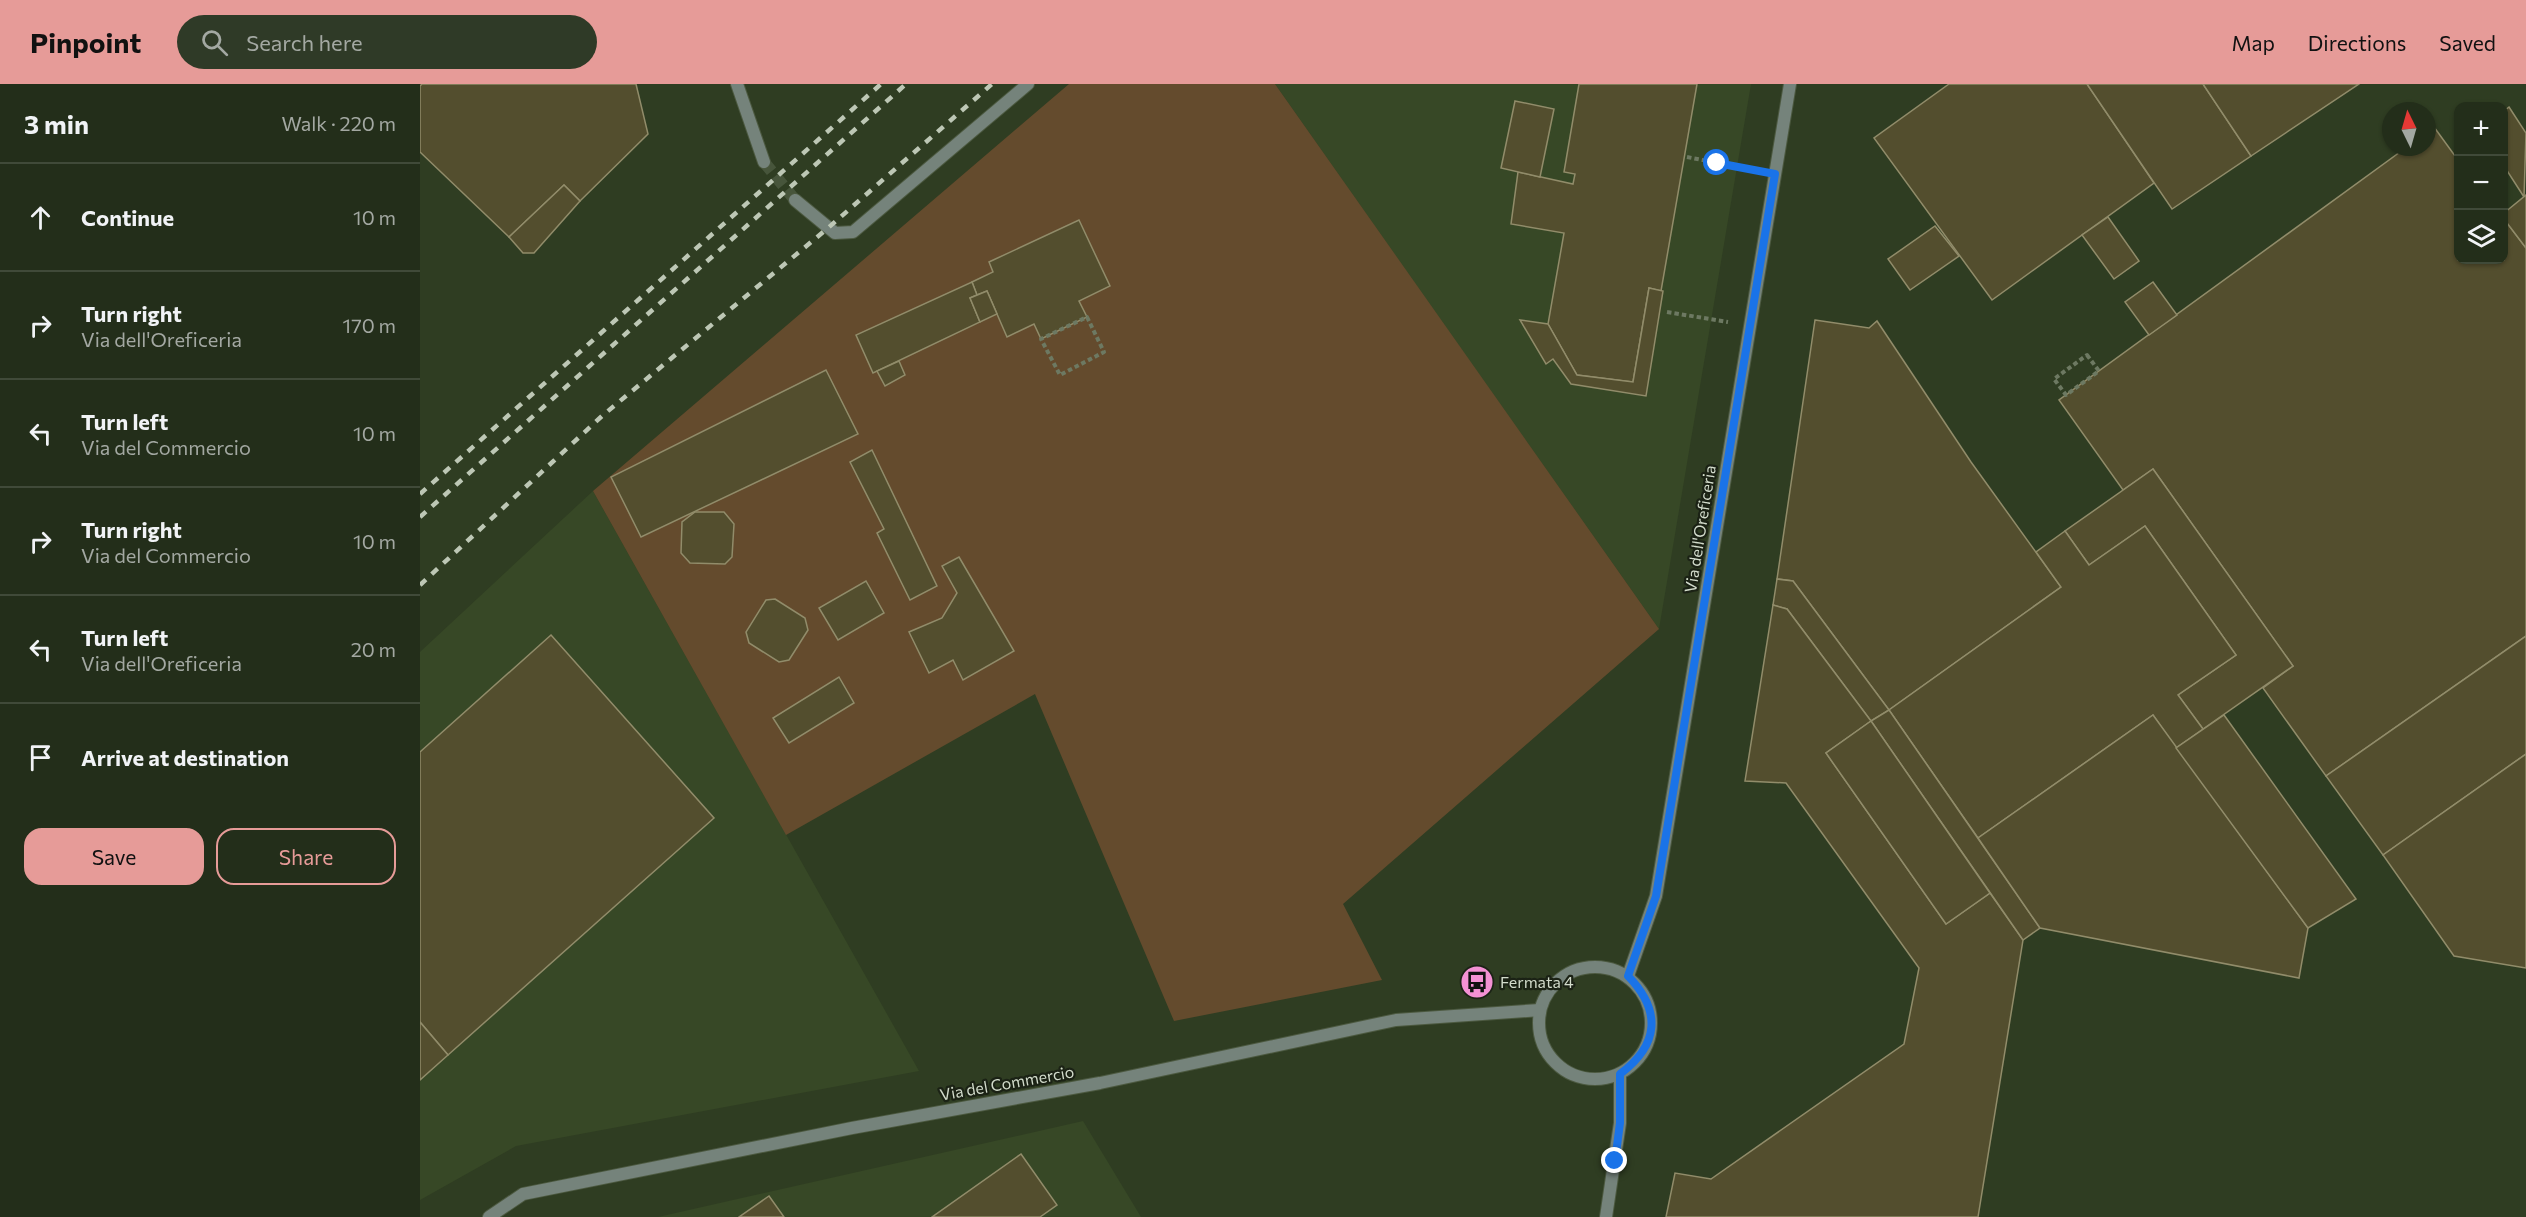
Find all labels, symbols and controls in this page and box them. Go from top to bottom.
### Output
search box [177,15,597,69]
text: Pinpoint [30,25,141,59]
icon: search [198,26,231,59]
text: Search here [246,29,363,56]
text: Map [2232,30,2275,55]
text: Directions [2308,30,2406,55]
text: Saved [2439,30,2496,55]
north arrow [2382,102,2436,156]
map controls [2454,102,2508,264]
button: + [2454,102,2508,156]
text: 3 min [24,108,89,139]
text: Walk · 220 m [281,111,396,135]
route start [1703,149,1729,175]
button: − [2454,156,2508,210]
icon: ahead [24,201,57,234]
text: Continue [81,204,174,231]
text: 10 m [353,205,396,229]
button: layers [2454,210,2508,264]
text: Turn right [81,300,182,327]
icon: right [24,309,57,342]
text: 170 m [343,313,396,337]
text: Via dell'Oreficeria [81,327,242,351]
text: Turn left [81,408,168,435]
icon: left [24,417,57,450]
text: 10 m [353,421,396,445]
text: Via del Commercio [81,435,251,459]
street label: Via dell'Oreficeria [1680,464,1719,594]
text: Turn right [81,516,182,543]
icon: right [24,525,57,558]
text: 10 m [353,529,396,553]
text: Via del Commercio [81,543,251,567]
text: Turn left [81,624,168,651]
icon: left [24,633,57,666]
text: 20 m [351,637,396,661]
text: Via dell'Oreficeria [81,651,242,675]
icon: arrive [24,741,57,774]
text: Arrive at destination [81,744,289,771]
button: Save [24,828,204,885]
button: Share [216,828,396,885]
bus stop icon: Fermata 4 [1459,964,1495,1000]
place label: Fermata 4 [1500,972,1574,991]
street label: Via del Commercio [938,1061,1075,1104]
route end [1601,1147,1627,1173]

